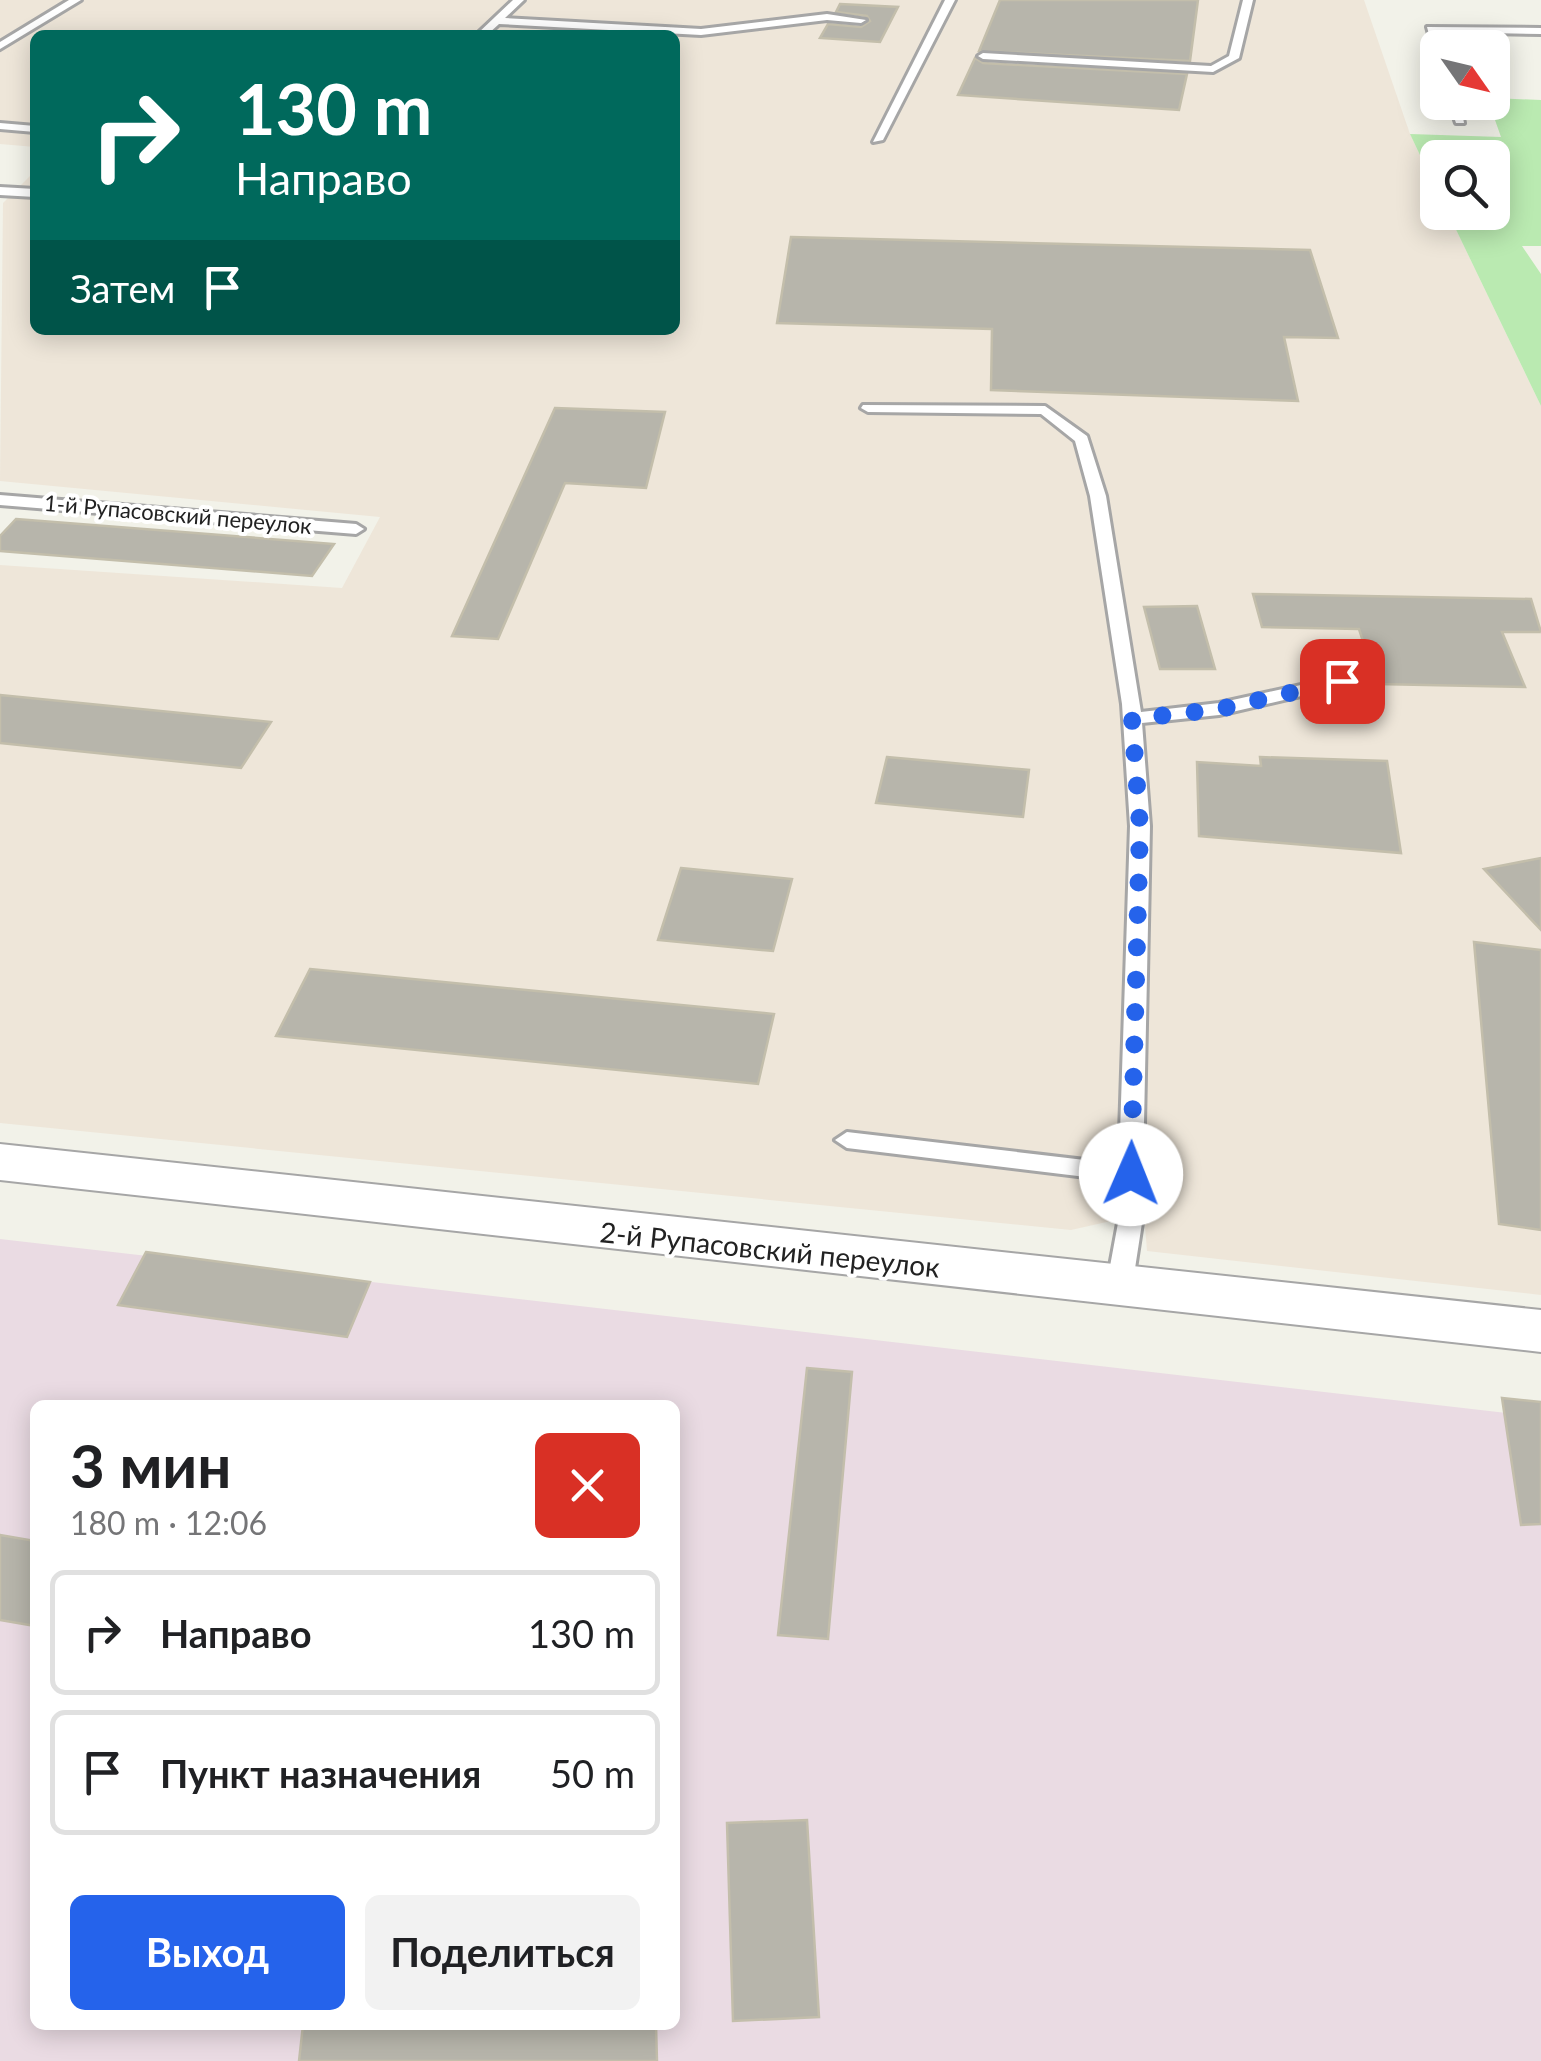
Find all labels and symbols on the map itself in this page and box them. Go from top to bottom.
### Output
north arrow [1420,30,1510,120]
street label: 1-й Рупасовский переулок [43,489,313,539]
pin [1300,639,1385,724]
position arrow [1079,1122,1183,1226]
street label: 2-й Рупасовский переулок [598,1214,942,1284]

